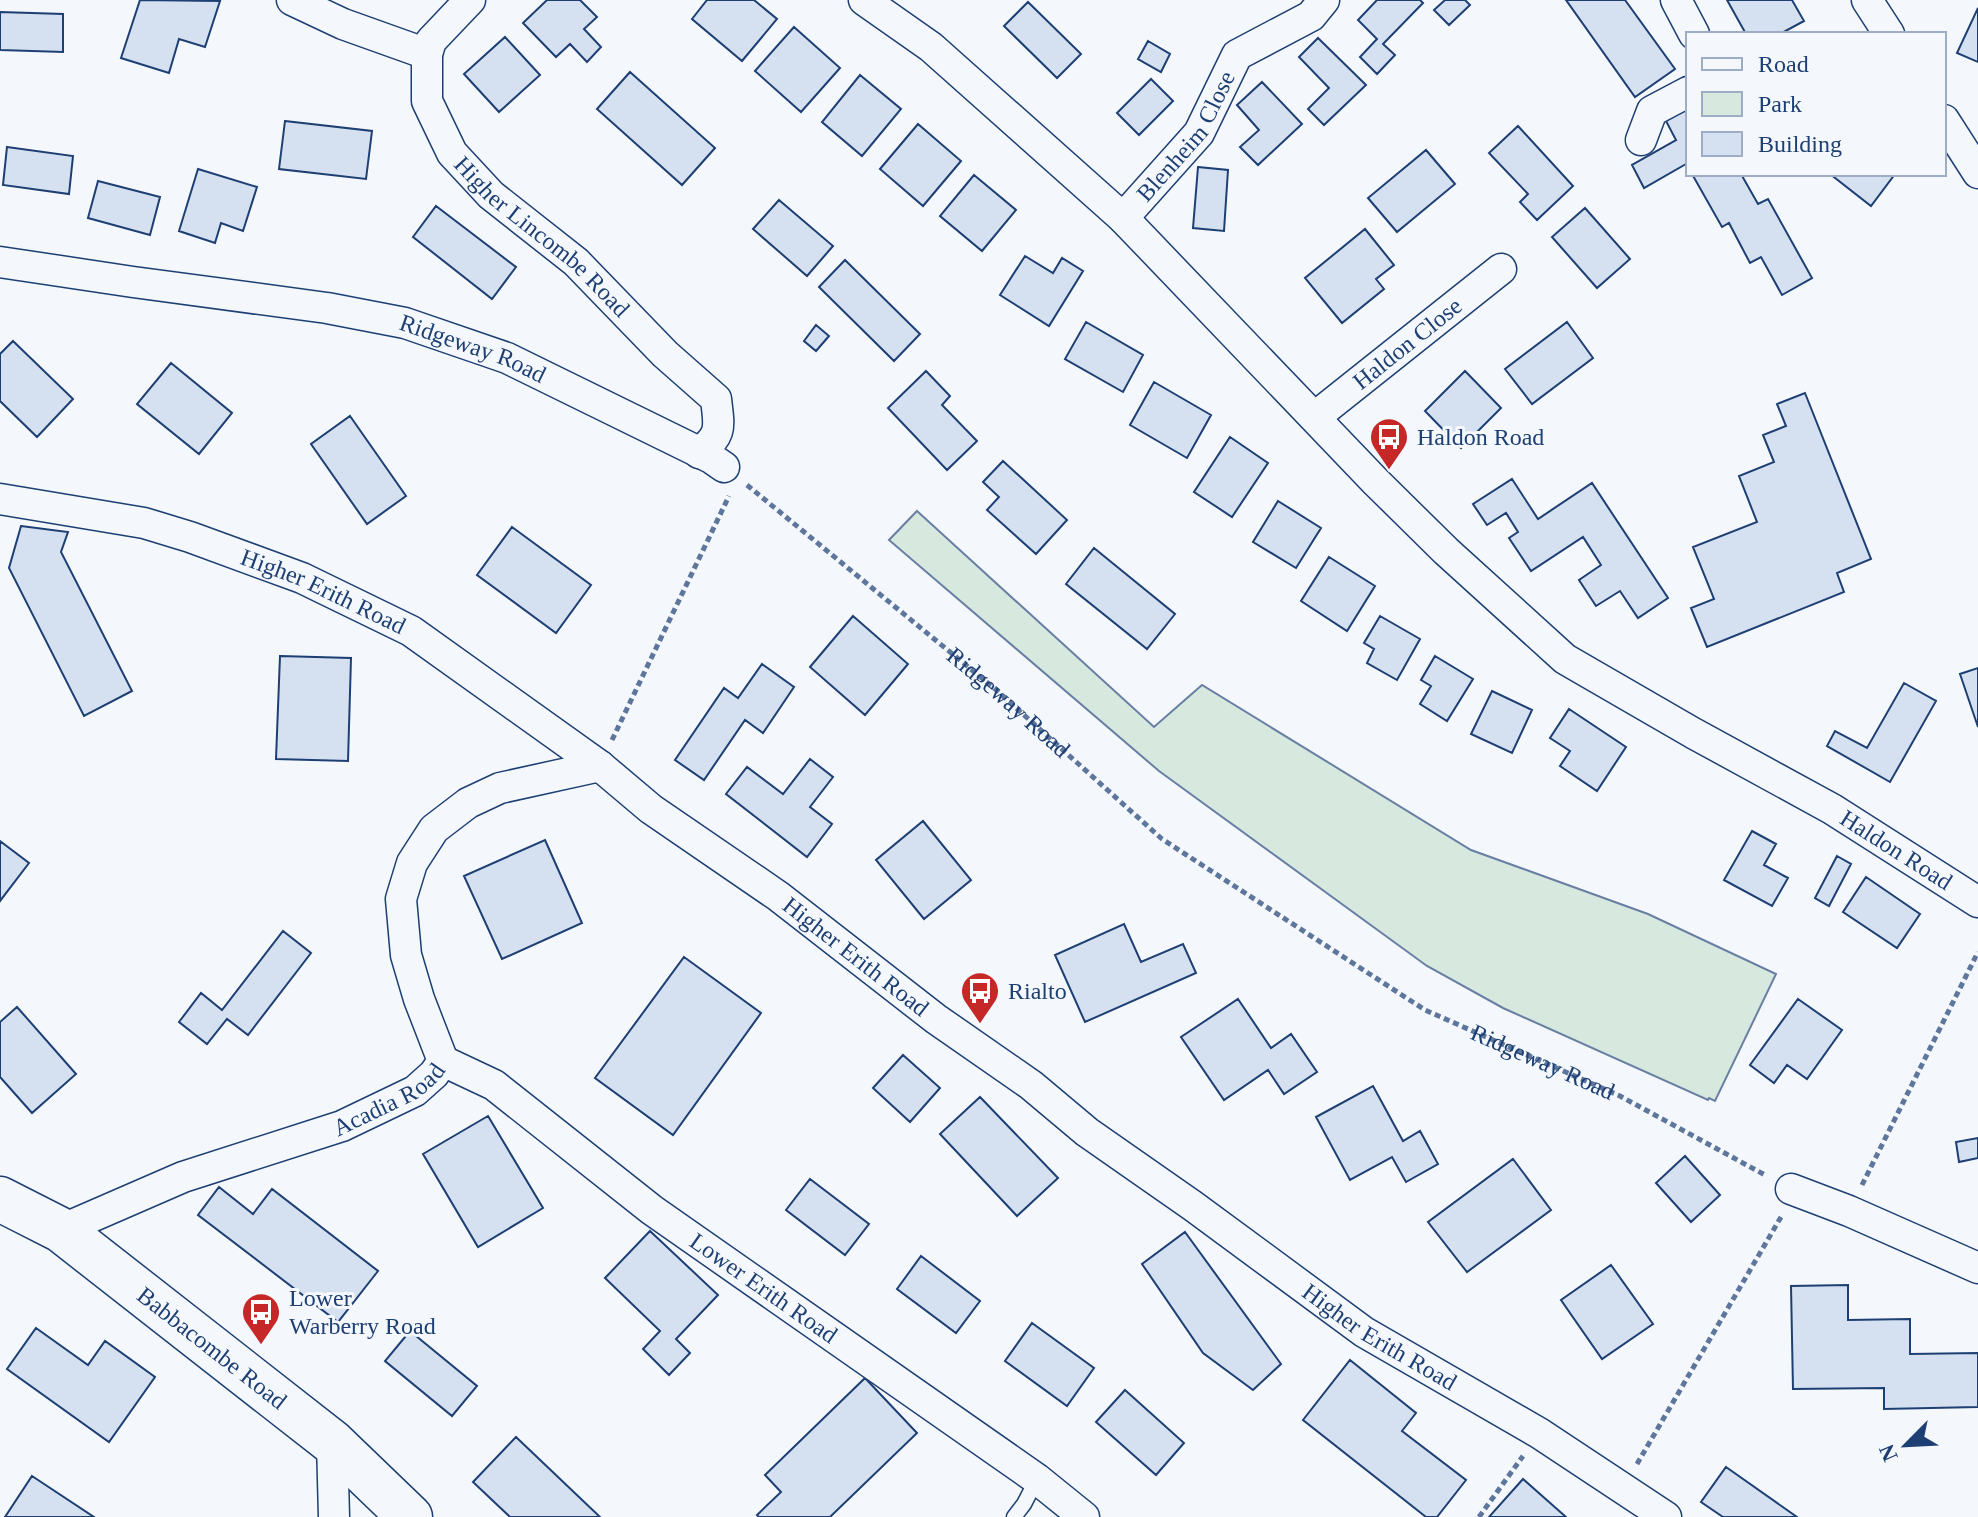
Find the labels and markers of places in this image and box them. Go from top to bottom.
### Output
bus stop icon: Haldon Road [1368,416,1410,471]
place label: Haldon Road [1417,424,1544,450]
bus stop icon: Rialto [959,970,1001,1025]
place label: Rialto [1008,978,1067,1004]
place label: Lower Warberry Road [289,1285,436,1339]
bus stop icon: Lower Warberry Road [240,1291,282,1346]

